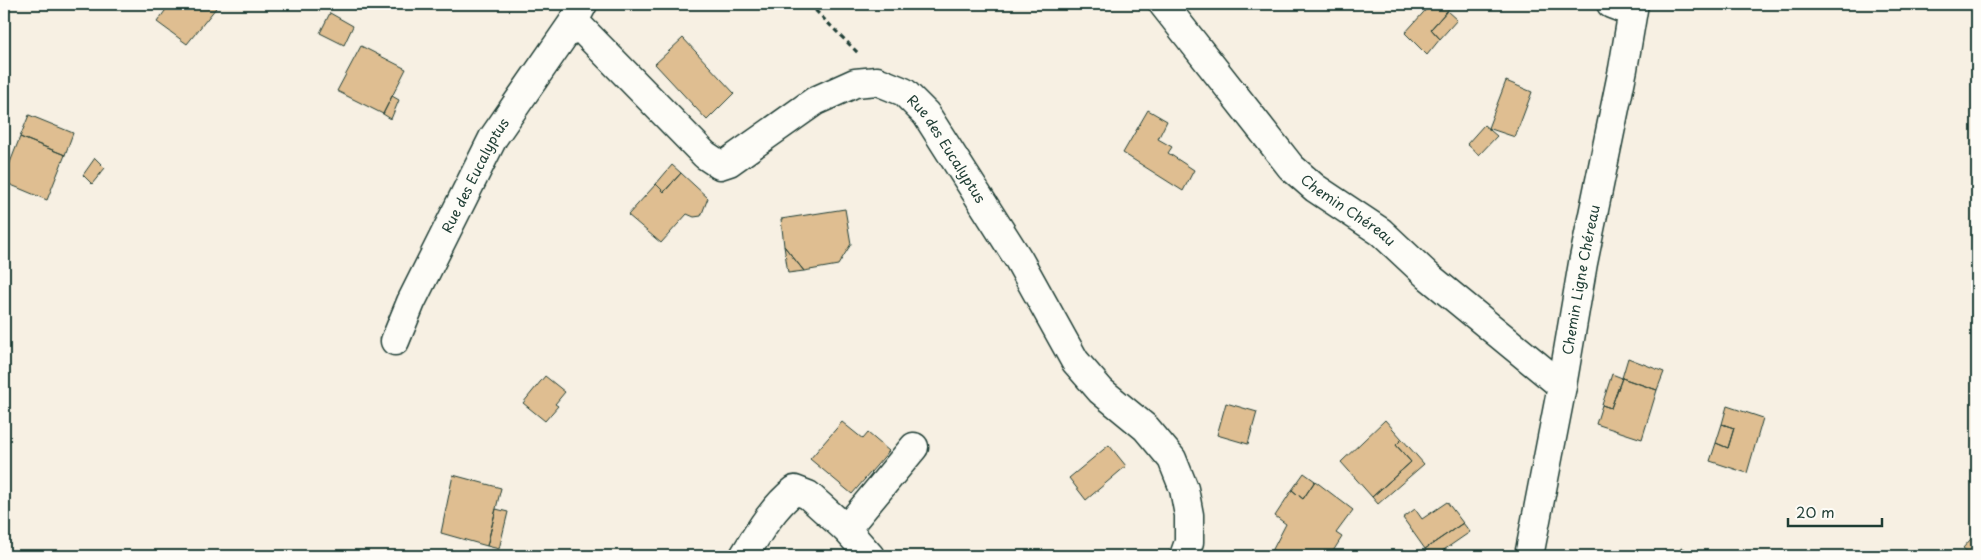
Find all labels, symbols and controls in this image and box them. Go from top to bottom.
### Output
street label: Rue des Eucalyptus [902,90,991,207]
street label: Rue des Eucalyptus [436,114,514,237]
street label: Chemin Chéreau [1296,169,1401,251]
street label: Chemin Ligne Chéreau [1556,203,1605,356]
scale bar [1788,495,1882,527]
text: 20 m [1796,500,1835,523]

